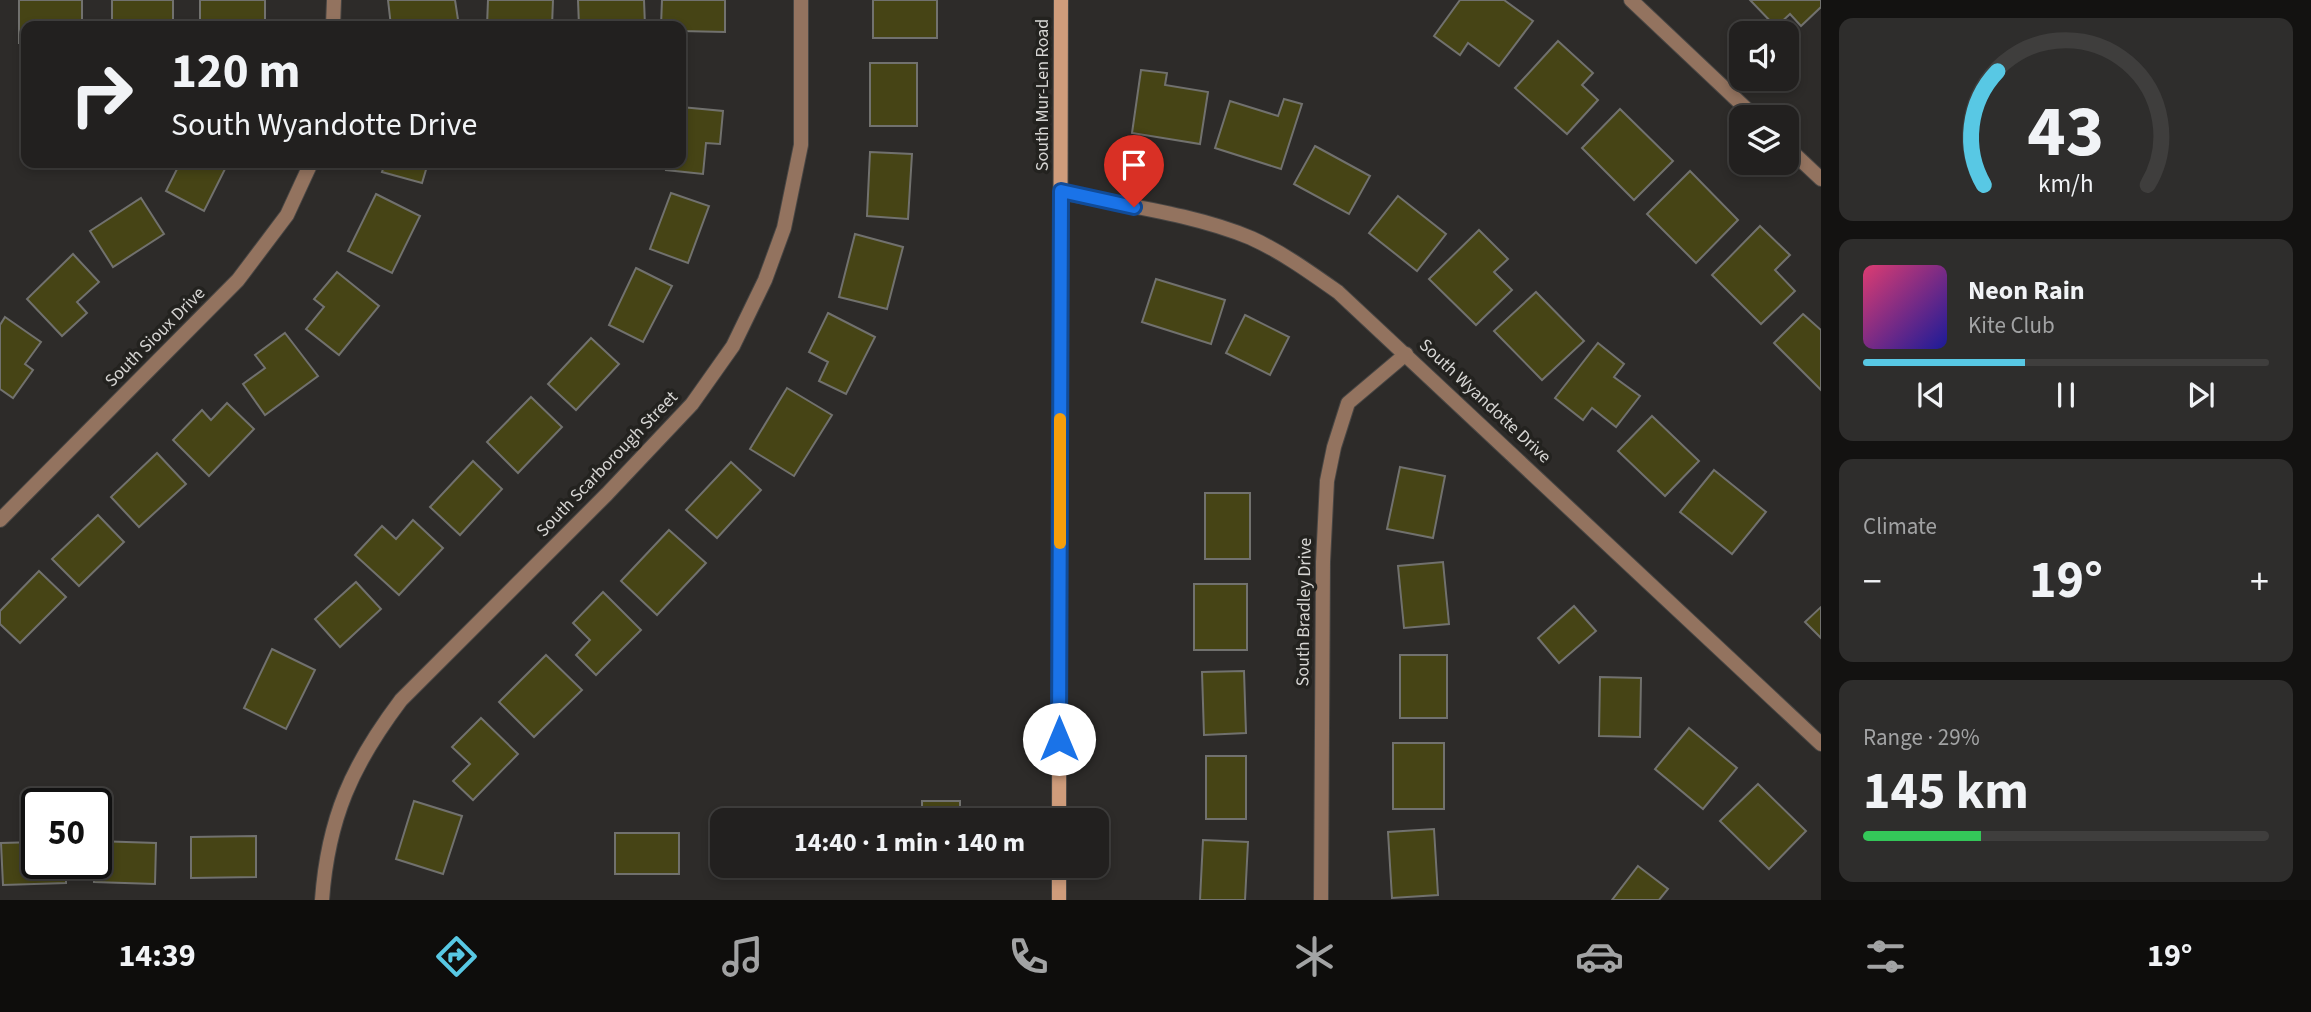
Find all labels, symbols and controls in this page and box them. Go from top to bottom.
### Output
street label: South Mur-Len Road [1030,19,1055,171]
map controls [1729,21,1799,175]
button: sound [1729,21,1799,91]
text: 120 m [171,37,300,107]
icon: right [56,49,147,140]
text: 43 [2028,81,2104,185]
text: South Wyandotte Drive [171,102,477,148]
button: layers [1729,105,1799,175]
pin [1104,135,1164,207]
icon: arrive [1115,146,1153,184]
text: km/h [2038,166,2094,202]
text: Neon Rain [1968,272,2085,309]
street label: South Sioux Drive [99,281,211,393]
text: Kite Club [1968,309,2055,342]
street label: South Wyandotte Drive [1413,333,1557,469]
icon: previous [1912,376,1950,414]
icon: pause [2047,376,2085,414]
icon: next [2182,376,2220,414]
street label: South Scarborough Street [530,385,684,543]
text: Climate [1863,510,1937,543]
street label: South Bradley Drive [1290,537,1318,687]
text: 19° [2029,544,2103,618]
text: − [1863,555,1882,609]
text: + [2250,555,2269,609]
position arrow [1022,702,1096,776]
text: Range · 29% [1863,721,1980,754]
text: 145 km [1863,755,2029,829]
speed limit sign: 50 [21,788,112,879]
text: 14:40 · 1 min · 140 m [794,824,1025,861]
icon: directions [432,932,481,981]
icon: music [718,932,767,981]
icon: phone [1004,932,1053,981]
icon: climate [1290,932,1339,981]
icon: car [1575,932,1624,981]
icon: filters [1861,932,1910,981]
text: 14:39 [118,933,196,979]
text: 19° [2147,933,2193,979]

